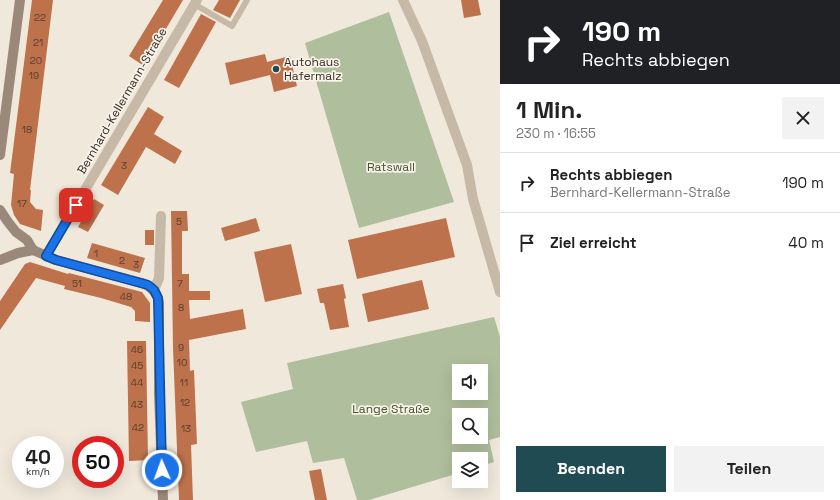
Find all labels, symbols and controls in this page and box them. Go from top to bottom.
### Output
house number: 22 [34,11,46,24]
text: 190 m [582,13,661,49]
icon: right [516,16,568,68]
street label: Bernhard-Kellermann-Straße [73,25,171,177]
house number: 21 [33,36,43,49]
text: Rechts abbiegen [582,48,730,71]
house number: 20 [30,54,42,67]
place label: Autohaus Hafermalz [284,54,341,84]
marker: Autohaus Hafermalz [271,64,281,74]
house number: 19 [29,69,39,82]
text: 1 Min. [516,94,582,125]
button: close [782,97,824,139]
house number: 18 [22,123,32,136]
text: 230 m · 16:55 [516,125,596,142]
house number: 3 [121,159,127,172]
park label: Ratswall [367,159,415,175]
text: Rechts abbiegen [550,165,672,184]
icon: right [516,172,538,194]
text: 190 m [782,173,824,192]
text: Bernhard-Kellermann-Straße [550,184,730,201]
pin [59,188,93,222]
icon: arrive [65,194,87,216]
house number: 17 [17,197,27,210]
house number: 5 [176,215,182,228]
icon: arrive [516,232,538,254]
text: Ziel erreicht [550,233,637,252]
text: 40 m [788,233,824,252]
house number: 1 [94,247,98,260]
house number: 2 [119,254,125,267]
house number: 3 [133,258,139,271]
house number: 51 [72,277,82,290]
house number: 7 [177,277,183,290]
house number: 48 [120,290,132,303]
house number: 8 [178,301,184,314]
house number: 9 [178,341,184,354]
house number: 46 [131,343,143,356]
house number: 10 [177,356,187,369]
house number: 45 [131,359,143,372]
map controls [452,364,488,488]
button: sound [452,364,488,400]
house number: 44 [131,376,143,389]
house number: 11 [180,376,188,389]
house number: 12 [180,396,190,409]
house number: 43 [131,398,143,411]
park label: Lange Straße [352,401,430,417]
button: search [452,408,488,444]
house number: 42 [132,421,144,434]
house number: 13 [181,422,191,435]
speed limit sign: 50 [72,436,124,488]
text: 40 [25,444,51,470]
button: Beenden [516,446,666,492]
button: Teilen [674,446,824,492]
position arrow [141,449,183,491]
button: layers [452,452,488,488]
text: km/h [26,465,50,478]

